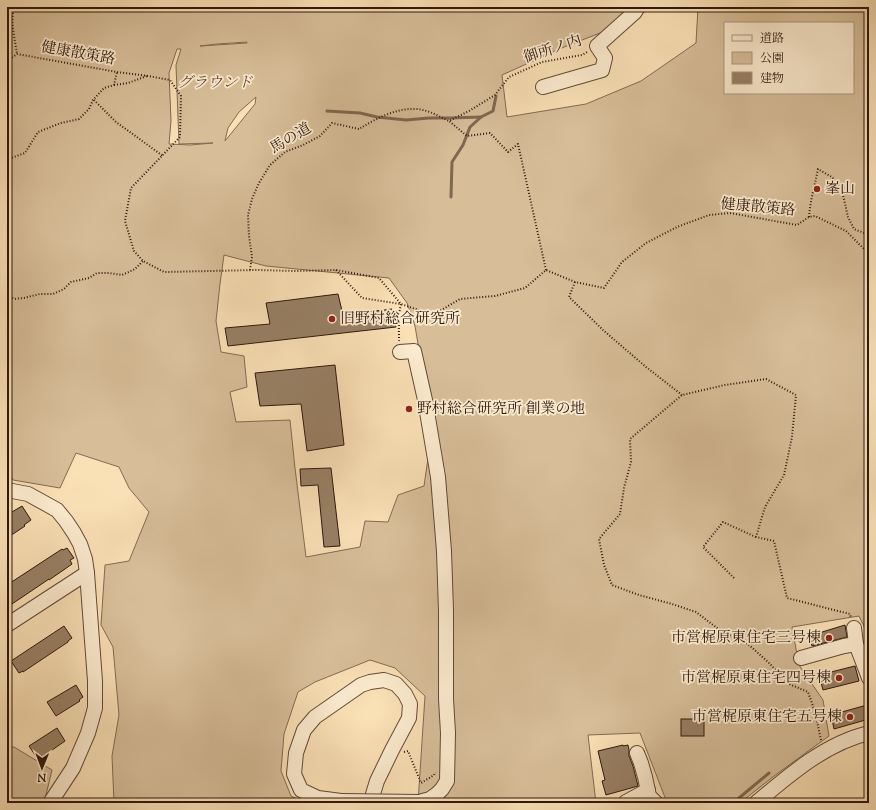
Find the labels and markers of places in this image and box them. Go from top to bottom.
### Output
place label: 峯山 [825,179,855,200]
marker: 峯山 [812,184,822,194]
place label: 旧野村総合研究所 [340,309,460,330]
marker: 旧野村総合研究所 [327,314,337,324]
place label: 野村総合研究所 創業の地 [417,399,585,420]
marker: 野村総合研究所 創業の地 [404,404,414,414]
place label: 市営梶原東住宅三号棟 [671,628,821,649]
marker: 市営梶原東住宅三号棟 [824,633,834,643]
place label: 市営梶原東住宅四号棟 [681,668,831,689]
marker: 市営梶原東住宅四号棟 [834,673,844,683]
place label: 市営梶原東住宅五号棟 [692,707,842,728]
marker: 市営梶原東住宅五号棟 [845,712,855,722]

